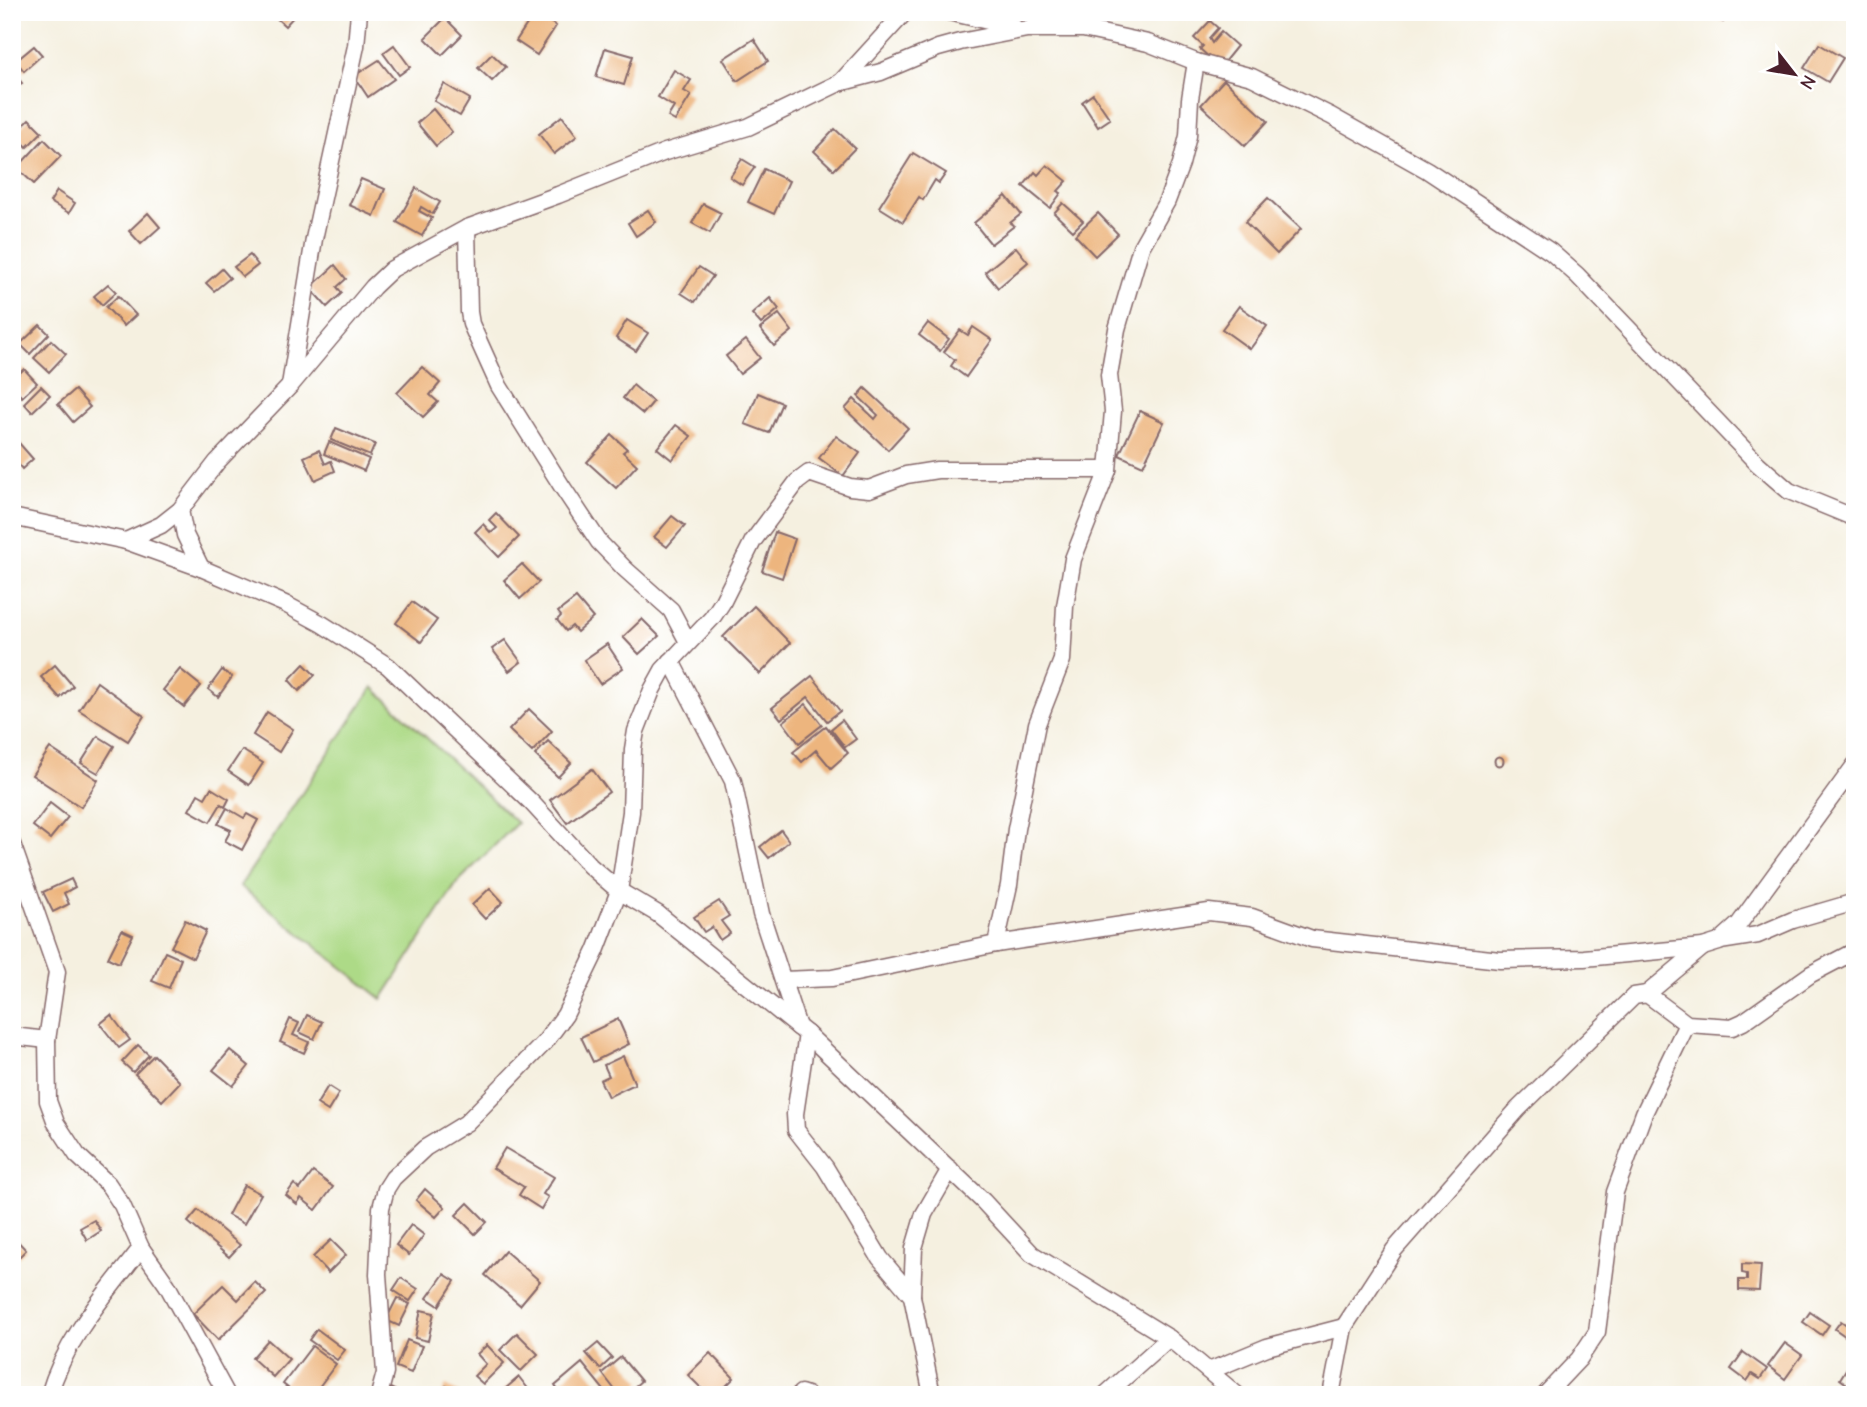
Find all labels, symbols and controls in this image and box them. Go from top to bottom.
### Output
north arrow [1758,38,1828,108]
text: N [1795,71,1820,93]

